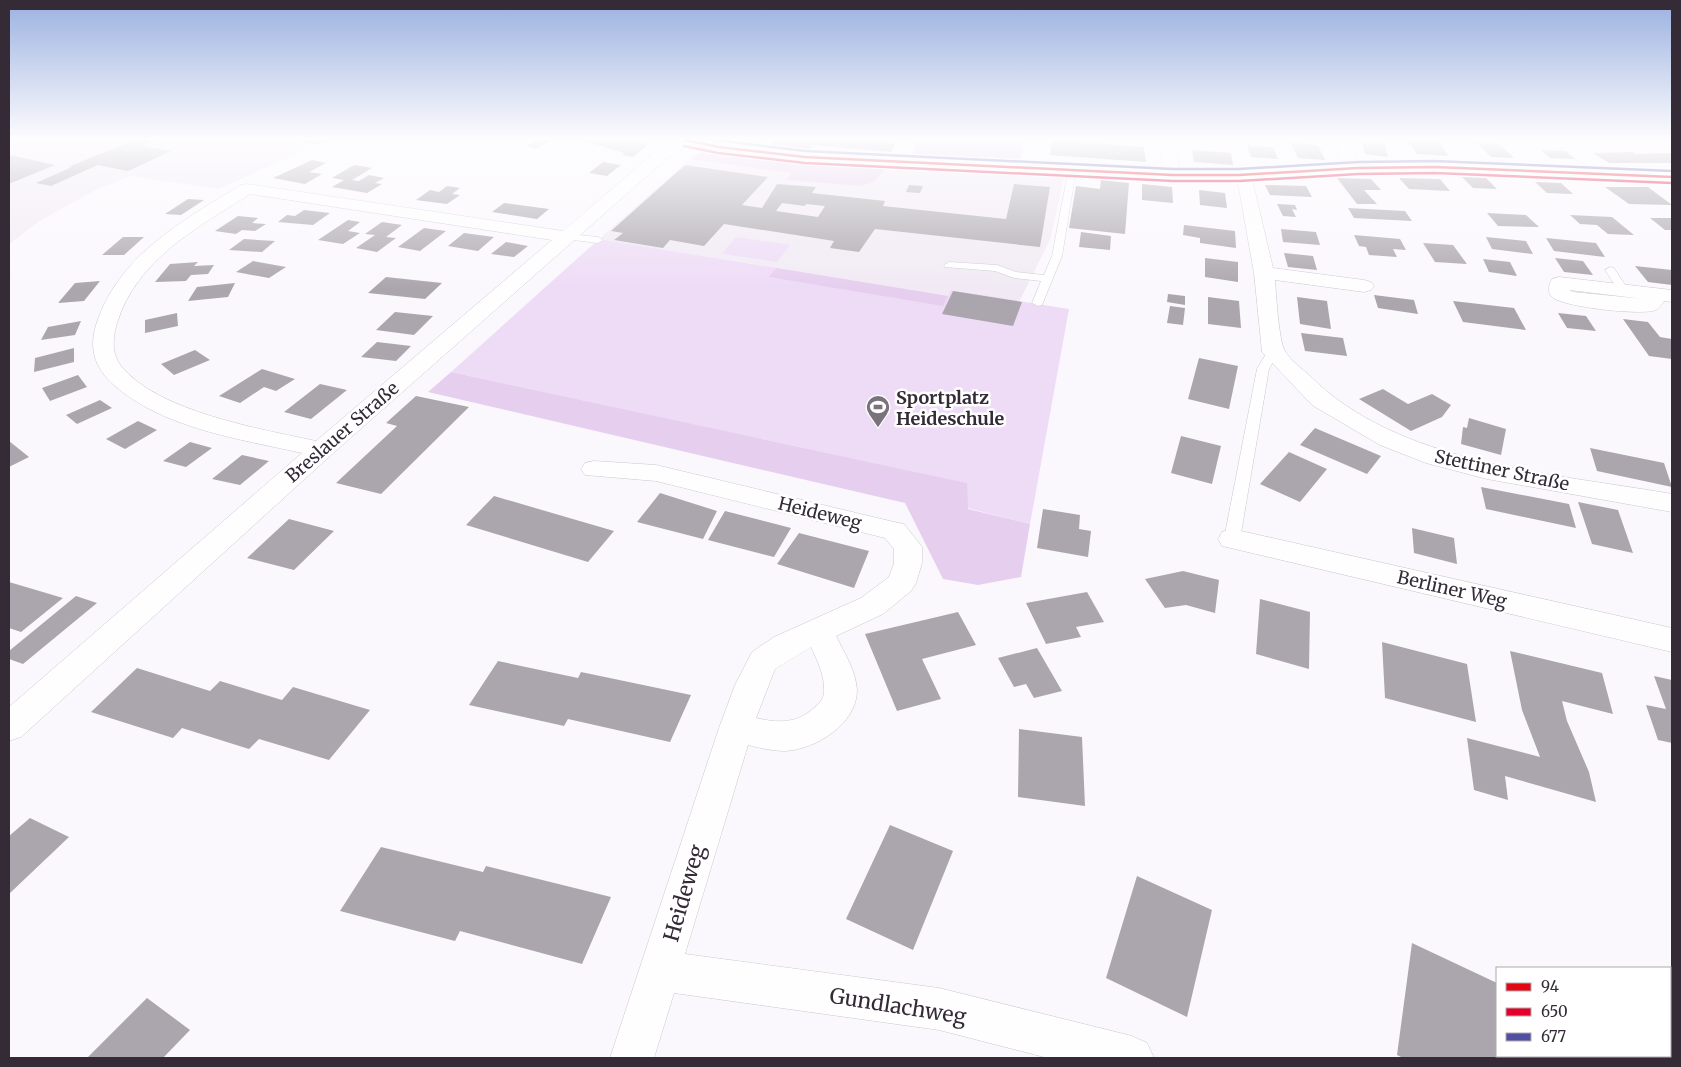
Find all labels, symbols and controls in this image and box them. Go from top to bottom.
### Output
street label: Breslauer Straße [281,377,403,487]
place label: Sportplatz Heideschule [896,386,1005,430]
sports icon: Sportplatz Heideschule [865,394,891,428]
street label: Stettiner Straße [1433,445,1571,495]
street label: Heideweg [776,492,864,535]
street label: Berliner Weg [1395,565,1509,613]
street label: Heideweg [657,841,711,945]
legend [1496,967,1671,1057]
text: 94 [1541,977,1559,996]
street label: Gundlachweg [828,982,969,1030]
text: 650 [1541,1002,1568,1021]
text: 677 [1541,1027,1566,1046]

